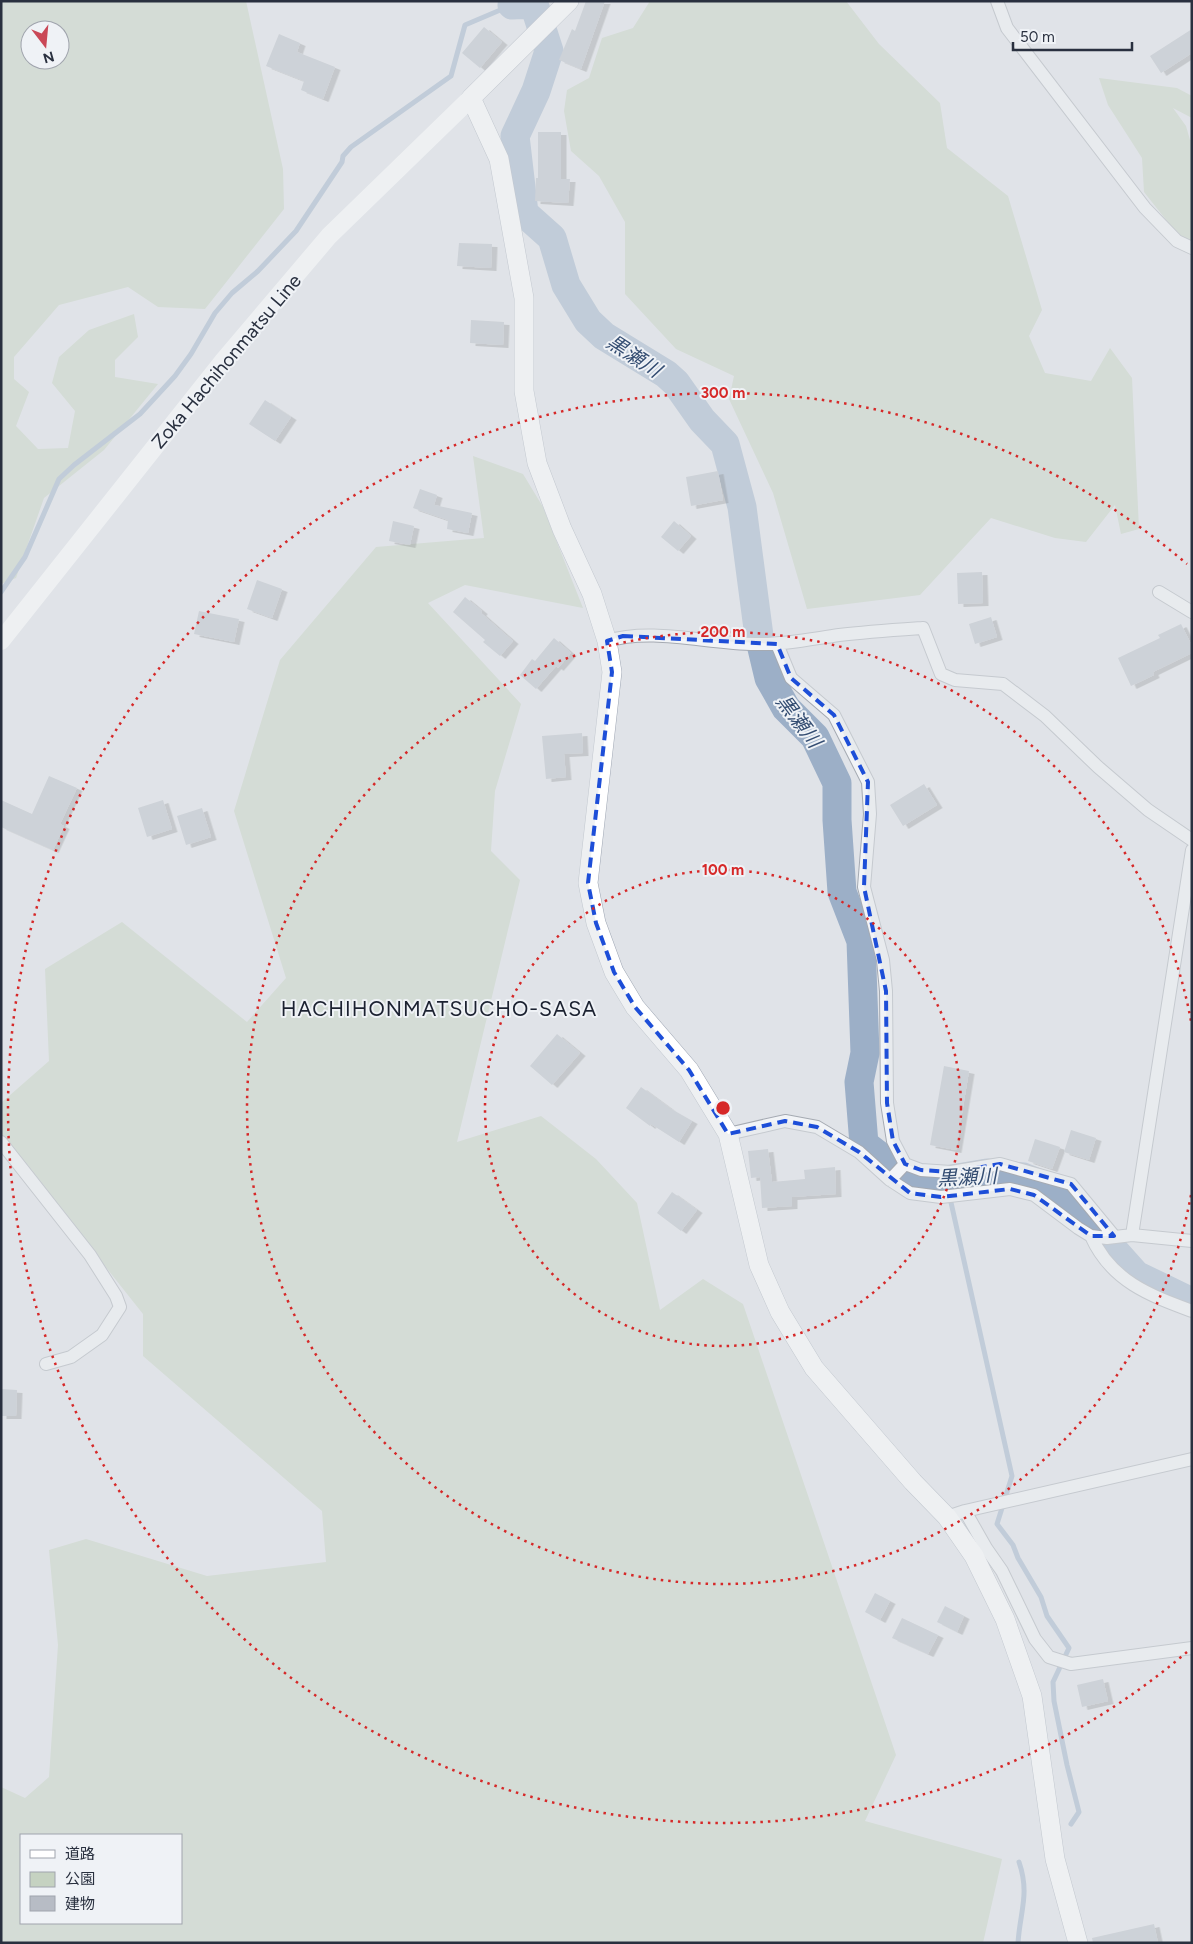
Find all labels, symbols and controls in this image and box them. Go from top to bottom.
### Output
north arrow [20,20,70,70]
scale bar [1013,20,1132,52]
text: 50 m [1020,28,1055,46]
text: N [41,47,56,67]
street label: Zoka Hachihonmatsu Line [147,269,306,453]
water label: 黒瀬川 [602,330,667,383]
text: 300 m [701,384,745,402]
text: 200 m [701,623,745,641]
water label: 黒瀬川 [771,690,828,754]
text: 100 m [702,861,744,879]
district label: HACHIHONMATSUCHO-SASA [281,996,597,1021]
centre of rings [714,1099,732,1117]
water label: 黒瀬川 [936,1163,1000,1191]
legend [20,1834,182,1924]
text: 道路 [65,1845,95,1863]
text: 公園 [65,1870,95,1888]
text: 建物 [65,1895,95,1913]

